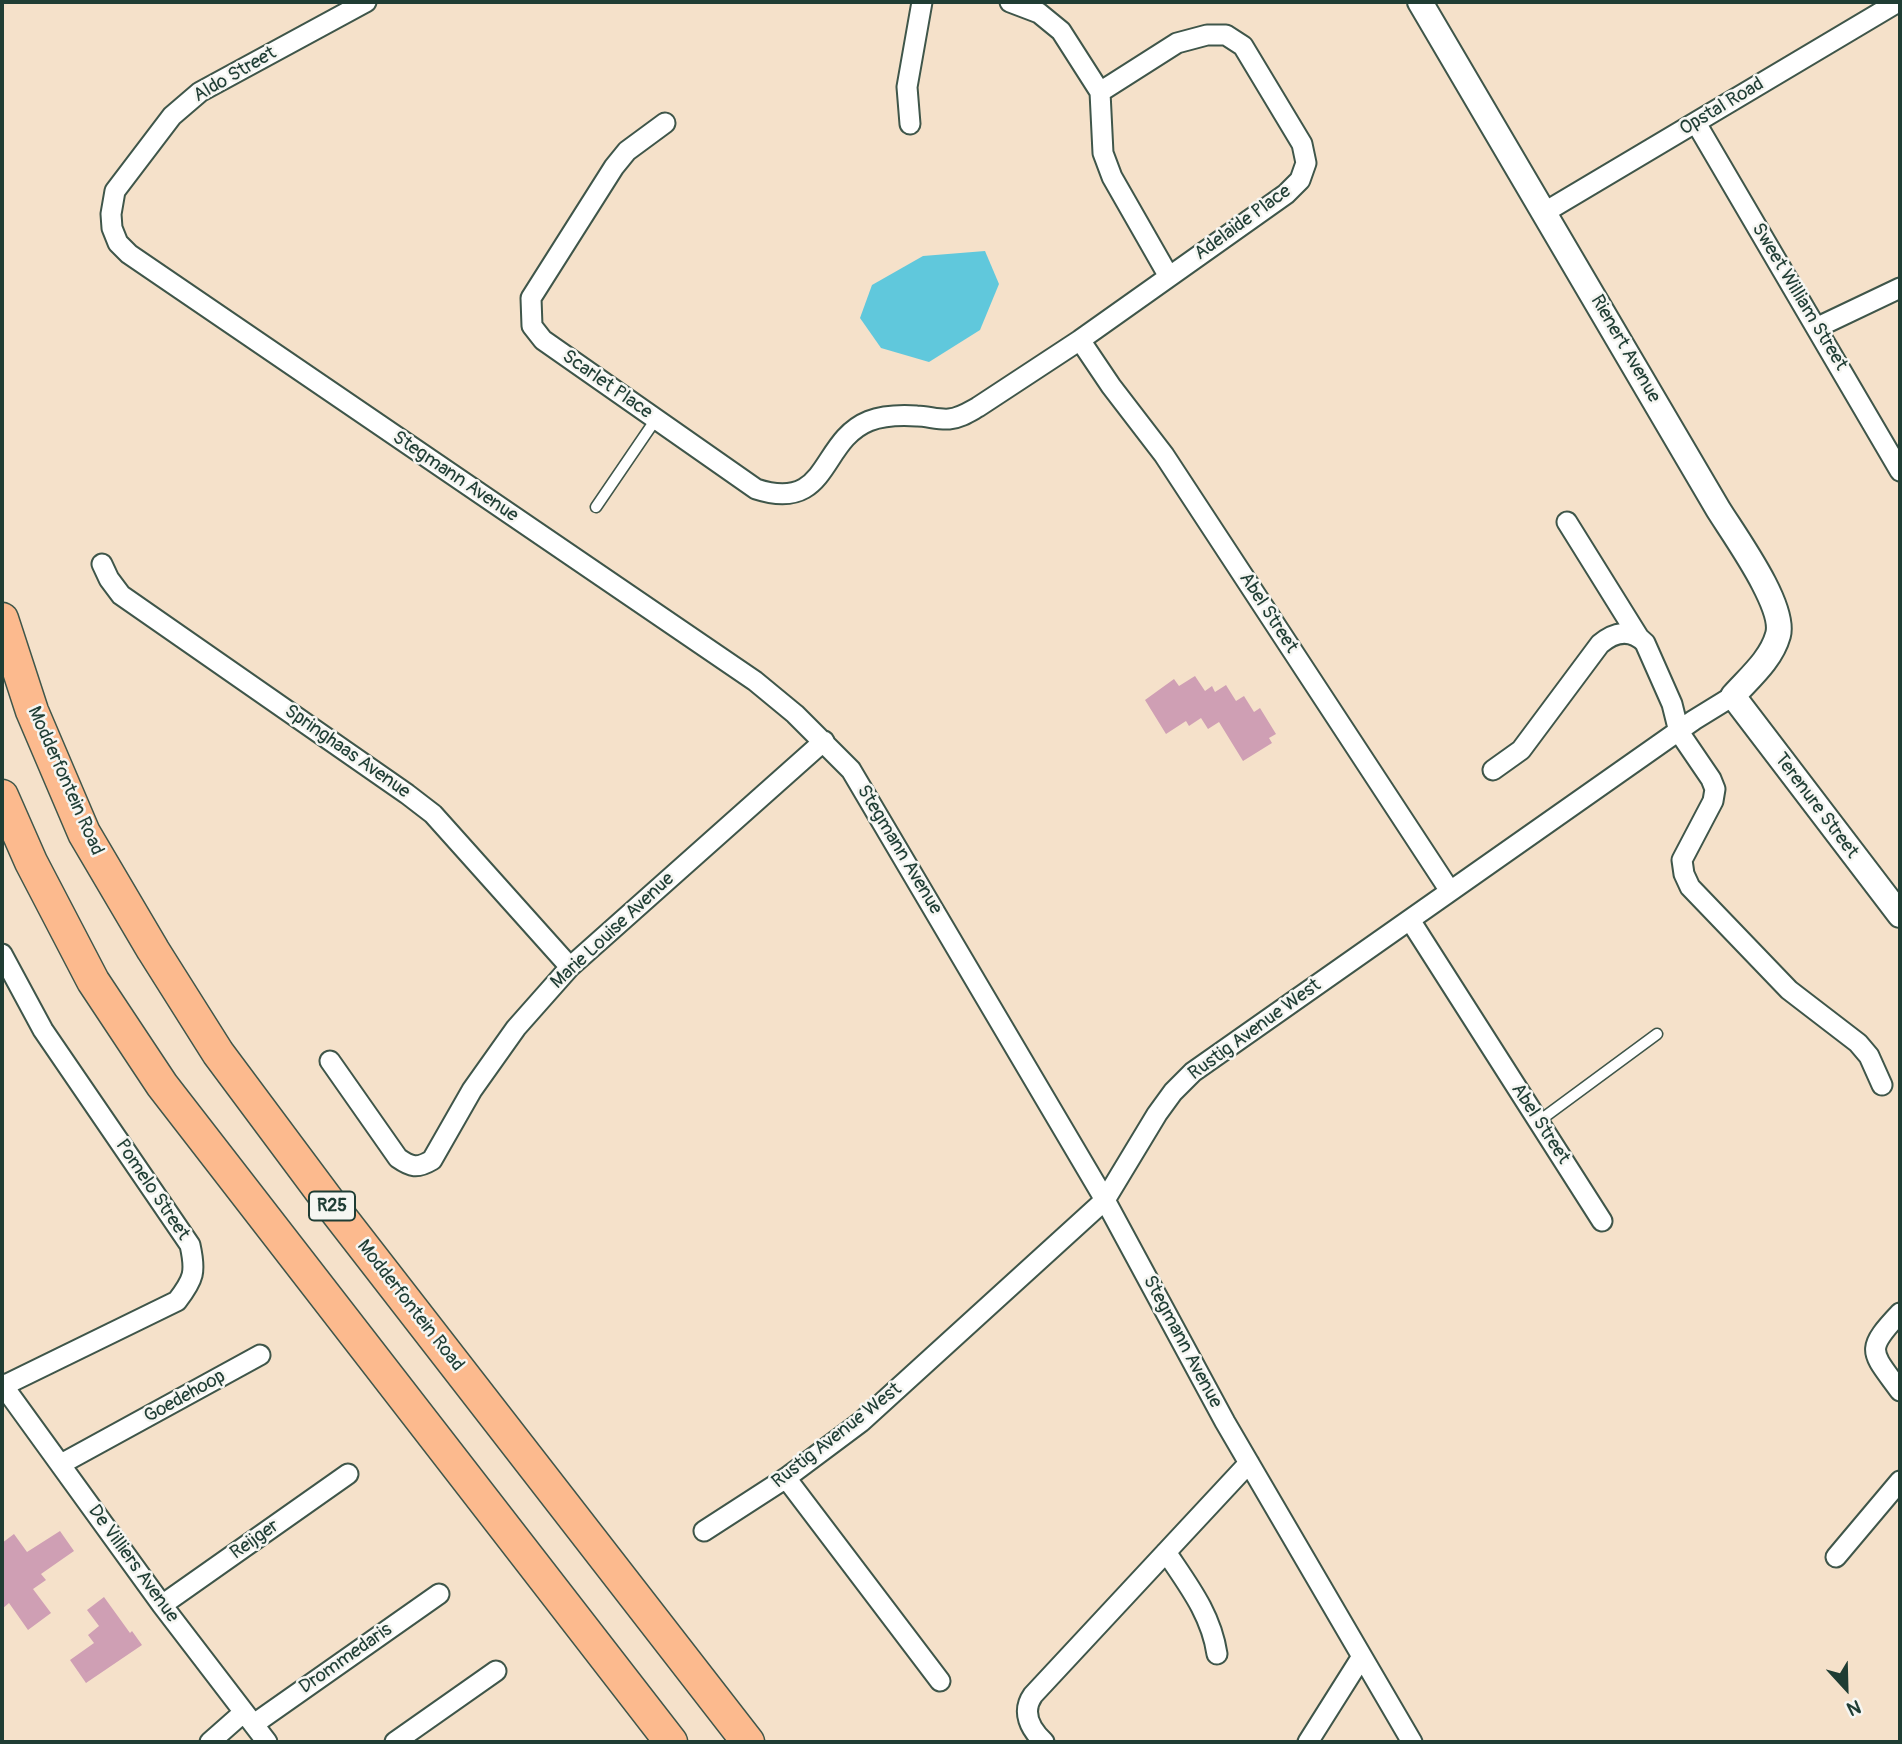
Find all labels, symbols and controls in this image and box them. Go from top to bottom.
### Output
street label: Aldo Street [190,42,280,108]
street label: Opstal Road [1676,73,1768,141]
street label: Adelaide Place [1190,180,1296,266]
street label: Sweet William Street [1746,219,1852,375]
street label: Rienert Avenue [1585,291,1665,407]
street label: Scarlet Place [558,346,656,424]
street label: Stegmann Avenue [388,426,522,528]
street label: Abel Street [1234,569,1302,657]
street label: Springhaas Avenue [280,700,414,804]
street label: Modderfontein Road [22,703,108,859]
street label: Terenure Street [1769,749,1863,863]
street label: Stegmann Avenue [851,781,947,919]
street label: Marie Louise Avenue [547,868,679,994]
street label: Rustig Avenue West [1184,974,1326,1086]
street label: Abel Street [1506,1080,1574,1168]
street label: Pomelo Street [110,1135,194,1245]
road number: R25 [309,1191,355,1220]
street label: Modderfontein Road [352,1236,468,1376]
street label: Stegmann Avenue [1137,1272,1227,1412]
street label: Goedehoop [140,1365,230,1429]
street label: Rustig Avenue West [768,1378,906,1494]
street label: De Villiers Avenue [83,1501,183,1627]
street label: Reijger [226,1515,284,1565]
street label: Drommedaris [295,1619,397,1699]
north arrow [1811,1653,1881,1723]
text: N [1843,1694,1864,1721]

